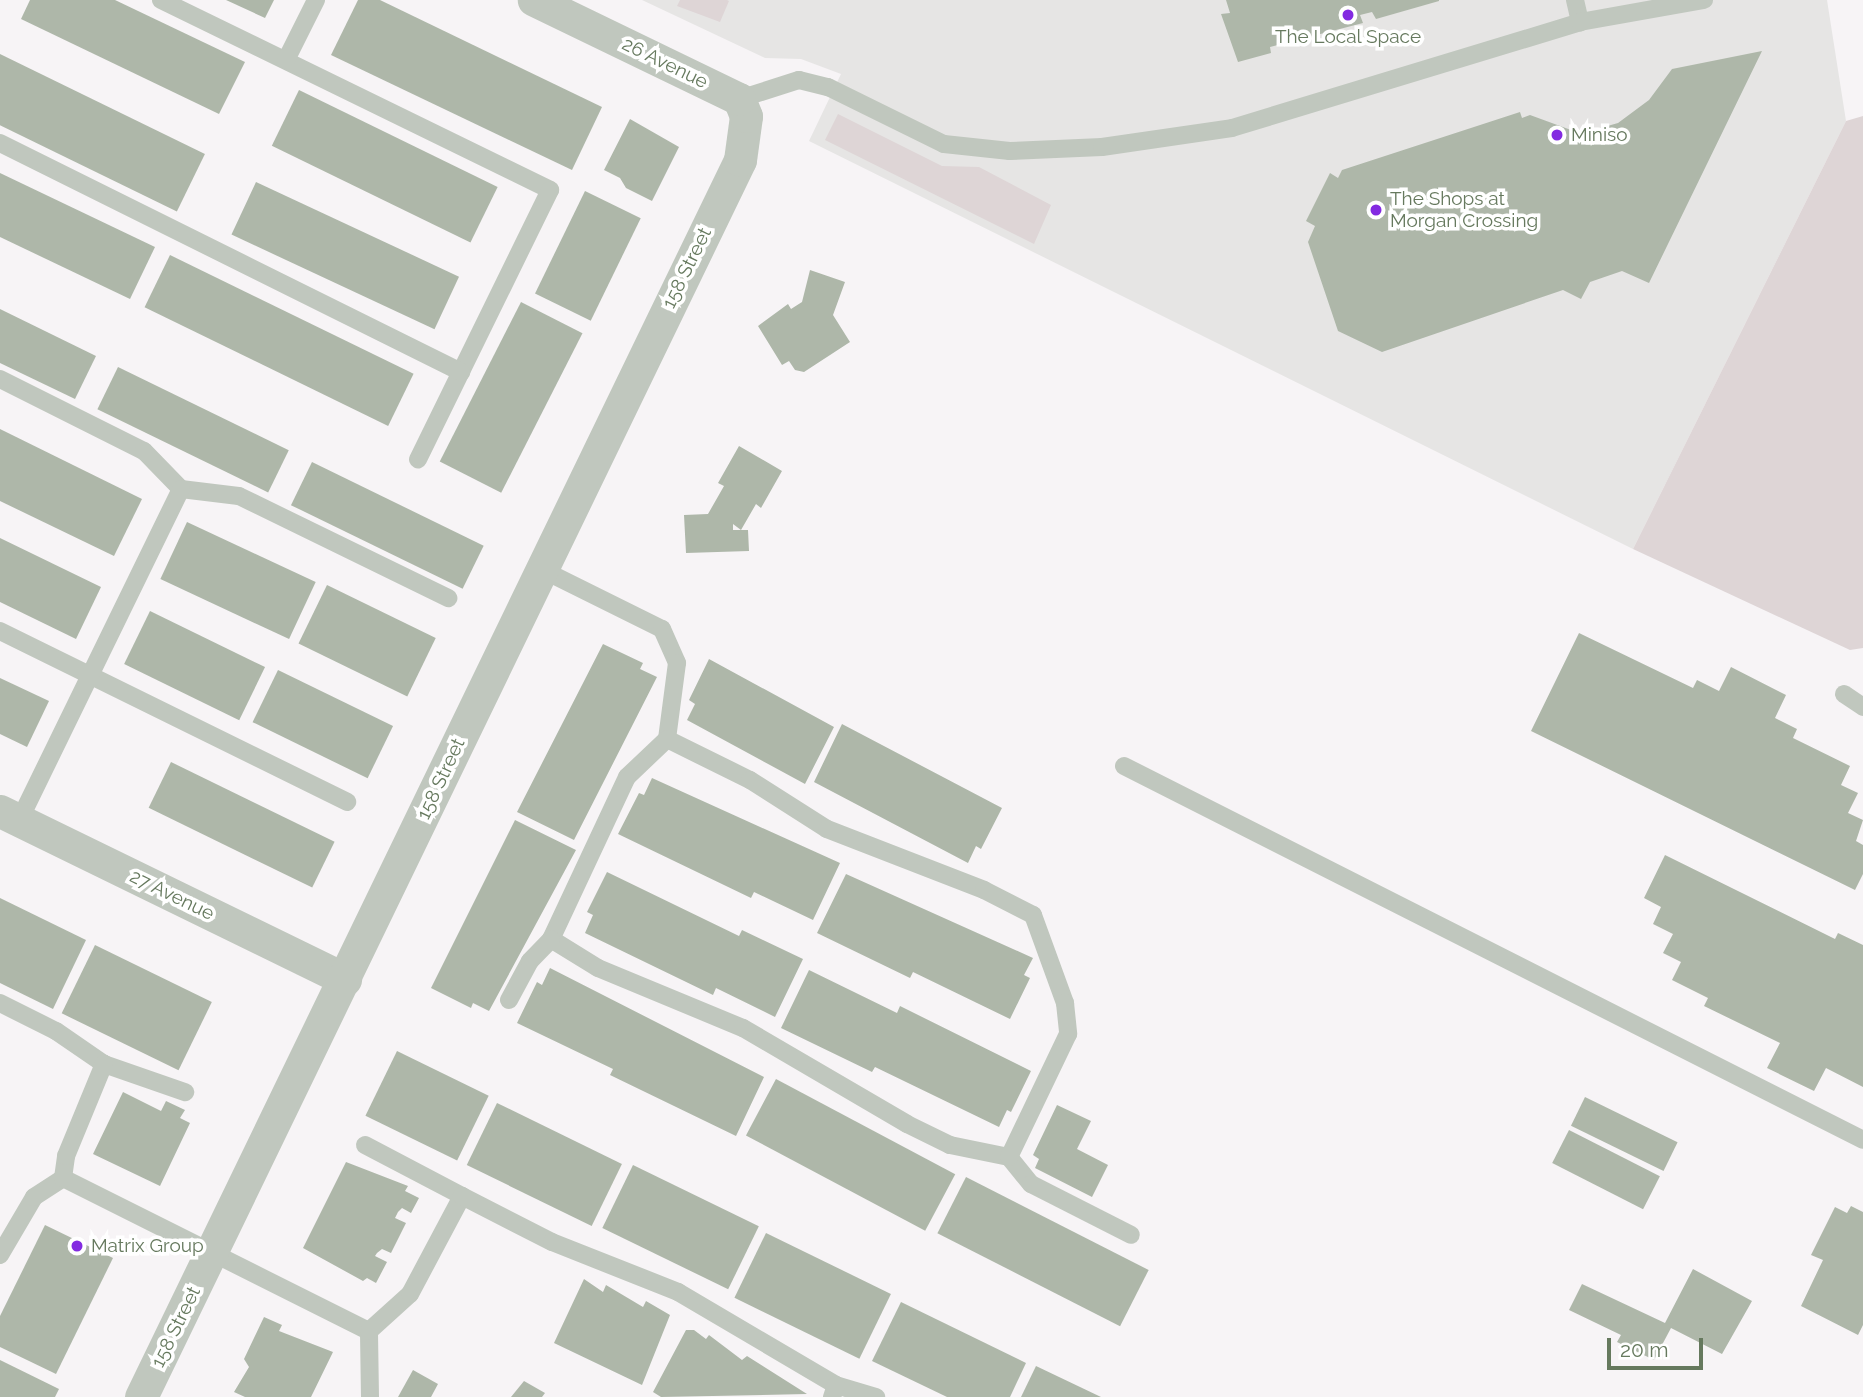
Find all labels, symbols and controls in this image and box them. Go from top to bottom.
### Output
marker: The Local Space [1340,7,1356,23]
place label: The Local Space [1275,26,1421,48]
street label: 26 Avenue [618,32,712,94]
place label: Miniso [1571,124,1628,146]
marker: Miniso [1549,127,1565,143]
place label: The Shops at Morgan Crossing [1390,188,1538,232]
marker: The Shops at Morgan Crossing [1368,202,1384,218]
street label: 158 Street [658,224,716,312]
street label: 158 Street [412,735,470,823]
street label: 27 Avenue [126,865,218,925]
place label: Matrix Group [91,1235,204,1257]
marker: Matrix Group [69,1238,85,1254]
street label: 158 Street [147,1283,205,1371]
scale bar [1611,1324,1707,1368]
text: 20 m [1620,1337,1668,1362]

